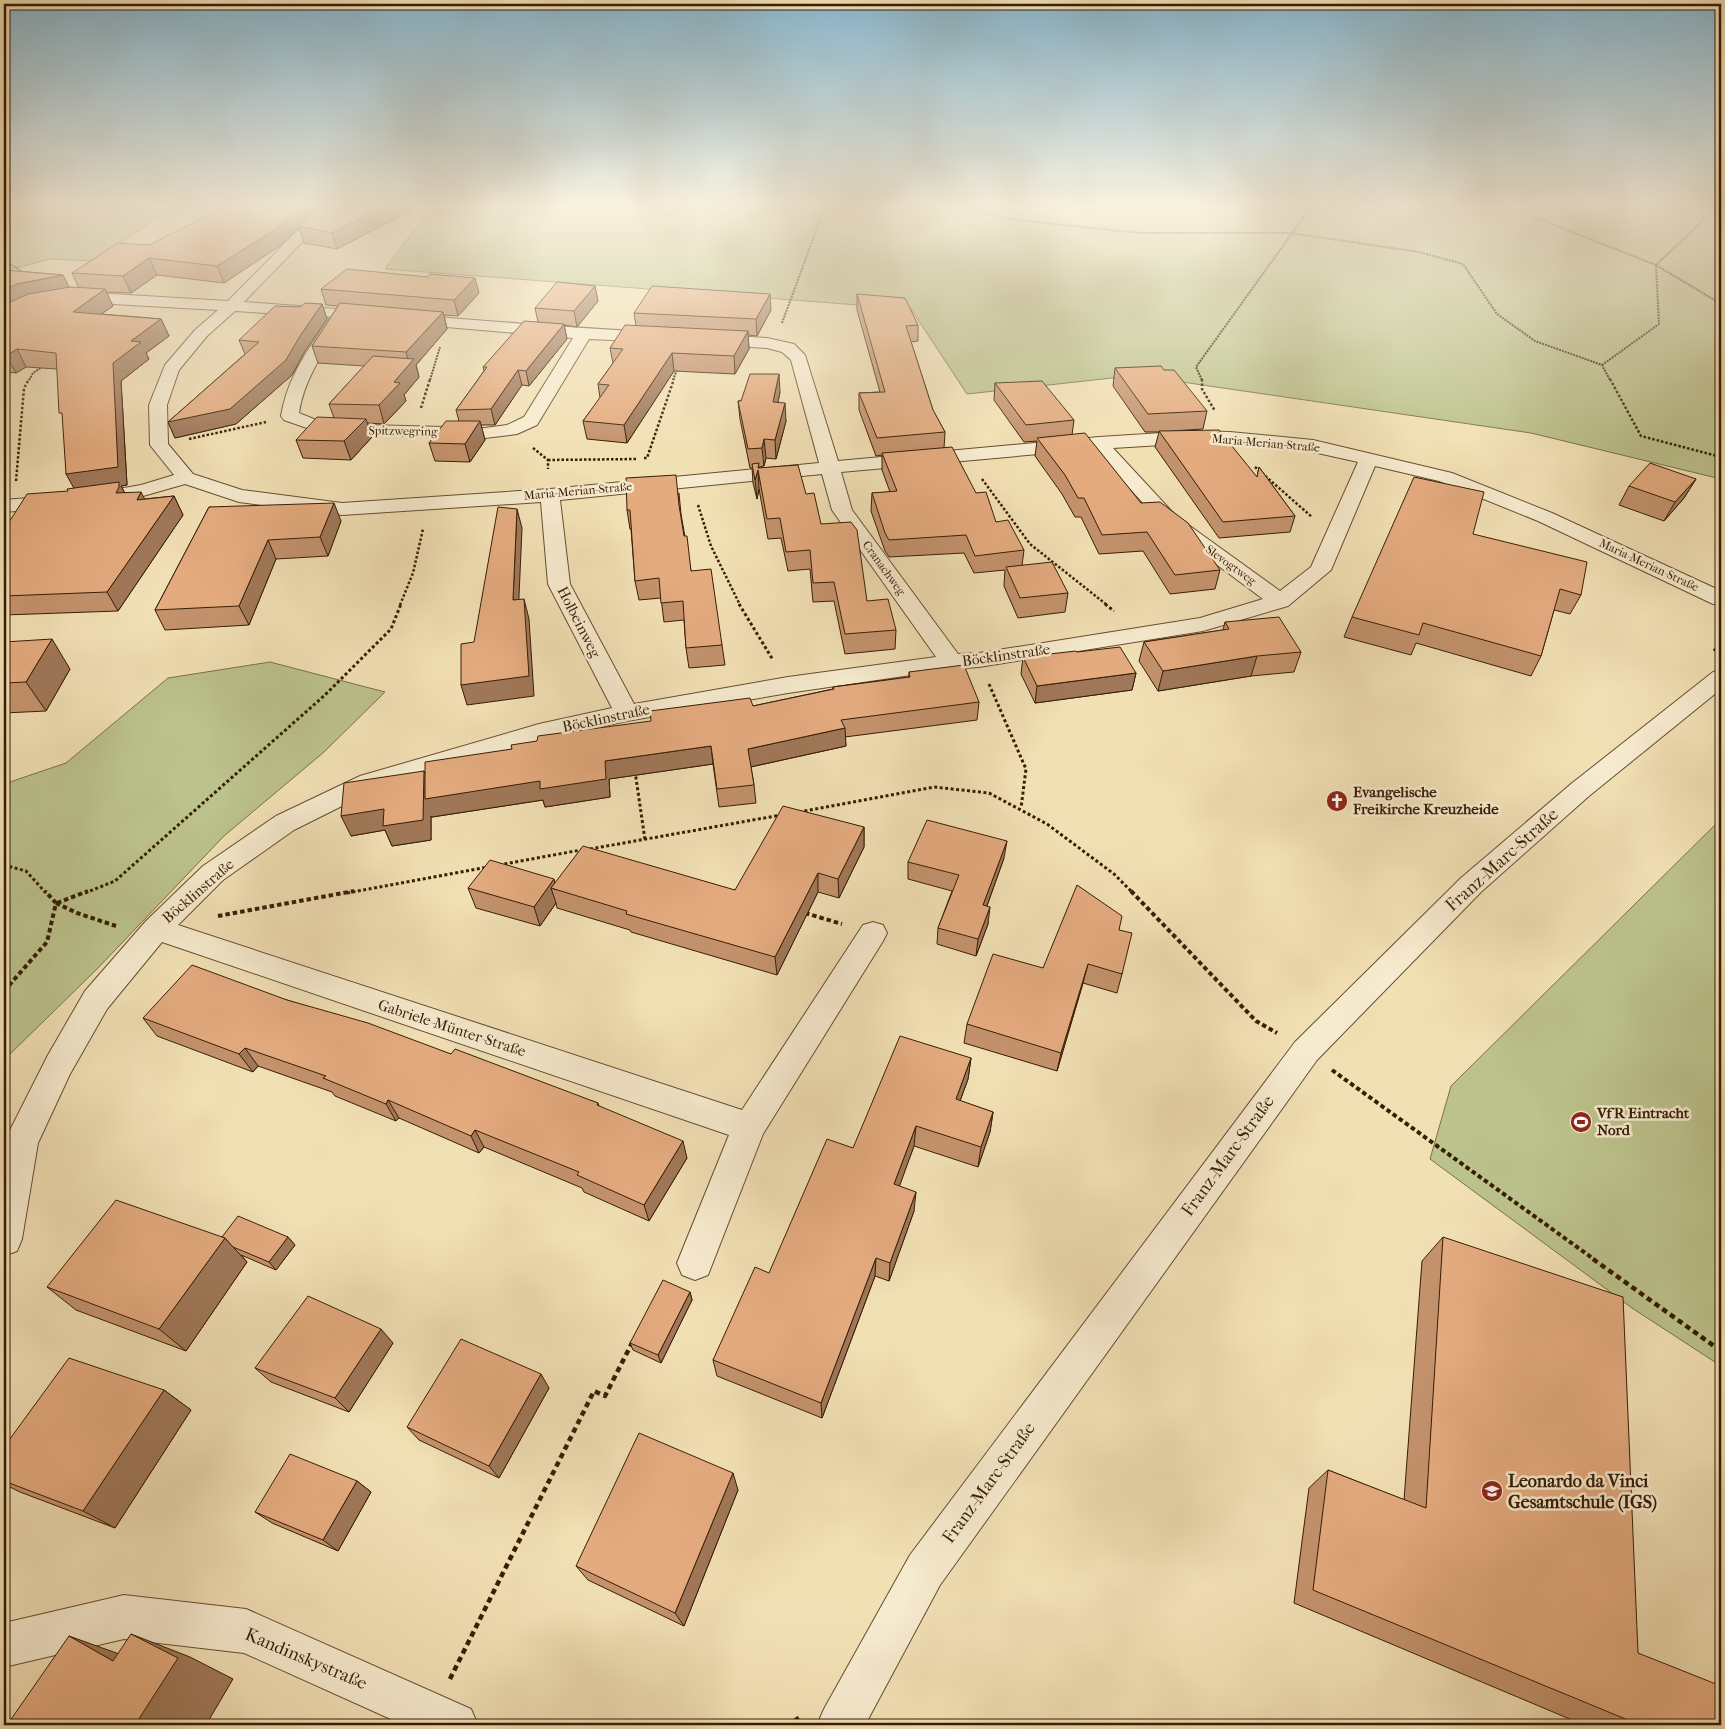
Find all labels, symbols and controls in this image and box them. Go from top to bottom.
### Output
street label: Spitzwegring [368,423,438,439]
street label: Maria-Merian-Straße [1211,431,1321,455]
street label: Maria-Merian-Straße [523,479,633,503]
street label: Maria-Merian-Straße [1597,536,1701,594]
street label: Cranachweg [860,538,909,598]
street label: Slevogtweg [1203,542,1259,588]
street label: Holbeinweg [553,583,605,662]
street label: Böcklinstraße [961,640,1052,670]
street label: Böcklinstraße [561,700,652,736]
place label: Evangelische Freikirche Kreuzheide [1352,783,1499,818]
church icon: Evangelische Freikirche Kreuzheide [1325,789,1349,813]
street label: Franz-Marc-Straße [1441,804,1563,916]
street label: Böcklinstraße [159,855,238,927]
street label: Gabriele-Münter-Straße [376,996,529,1061]
street label: Franz-Marc-Straße [1177,1091,1279,1220]
place label: VfR Eintracht Nord [1596,1104,1690,1139]
sports icon: VfR Eintracht Nord [1569,1110,1593,1134]
street label: Franz-Marc-Straße [938,1418,1040,1547]
place label: Leonardo da Vinci Gesamtschule (IGS) [1508,1471,1657,1513]
school or university icon: Leonardo da Vinci Gesamtschule (IGS) [1480,1479,1504,1503]
street label: Kandinskystraße [242,1624,370,1694]

